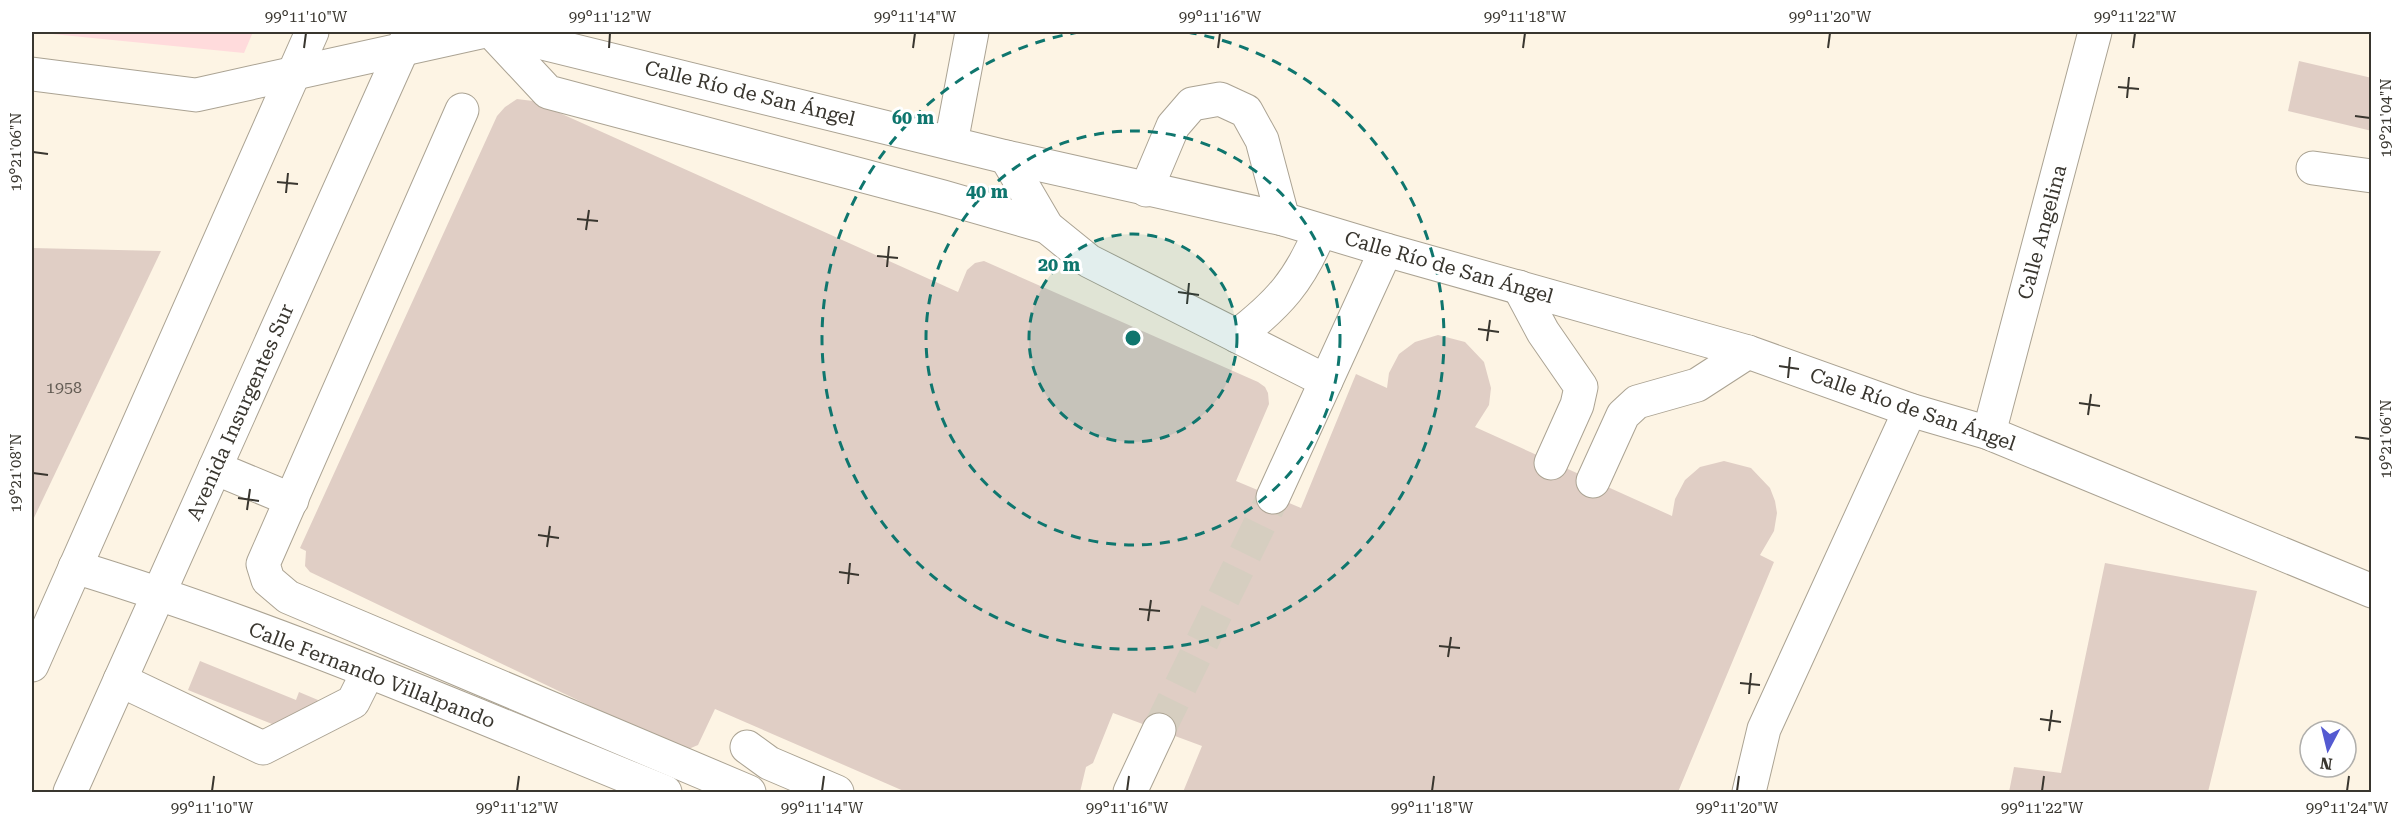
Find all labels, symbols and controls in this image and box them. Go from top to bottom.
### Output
text: 99°11'10"W [265,8,348,26]
text: 99°11'12"W [569,8,652,26]
text: 99°11'14"W [874,8,957,26]
text: 99°11'16"W [1179,8,1262,26]
text: 99°11'18"W [1484,8,1567,26]
text: 99°11'20"W [1789,8,1872,26]
text: 99°11'22"W [2094,8,2177,26]
street label: Calle Río de San Ángel [642,55,858,131]
text: 19°21'04"N [2377,78,2395,158]
text: 60 m [892,107,935,128]
text: 19°21'06"N [7,112,25,192]
street label: Calle Angelina [2012,162,2072,302]
text: 40 m [966,181,1009,202]
street label: Calle Río de San Ángel [1342,226,1556,308]
text: 20 m [1038,254,1081,275]
street label: Avenida Insurgentes Sur [181,300,299,524]
centre of rings [1123,328,1143,348]
street label: Calle Río de San Ángel [1807,362,2019,456]
house number: 1958 [46,378,82,397]
text: 19°21'06"N [2377,399,2395,479]
text: 19°21'08"N [7,433,25,513]
street label: Calle Fernando Villalpando [245,617,499,733]
north arrow [2298,719,2358,779]
text: N [2319,753,2334,774]
text: 99°11'10"W [171,799,254,817]
text: 99°11'12"W [476,799,559,817]
text: 99°11'14"W [781,799,864,817]
text: 99°11'16"W [1086,799,1169,817]
text: 99°11'18"W [1391,799,1474,817]
text: 99°11'20"W [1696,799,1779,817]
text: 99°11'22"W [2001,799,2084,817]
text: 99°11'24"W [2306,799,2389,817]

